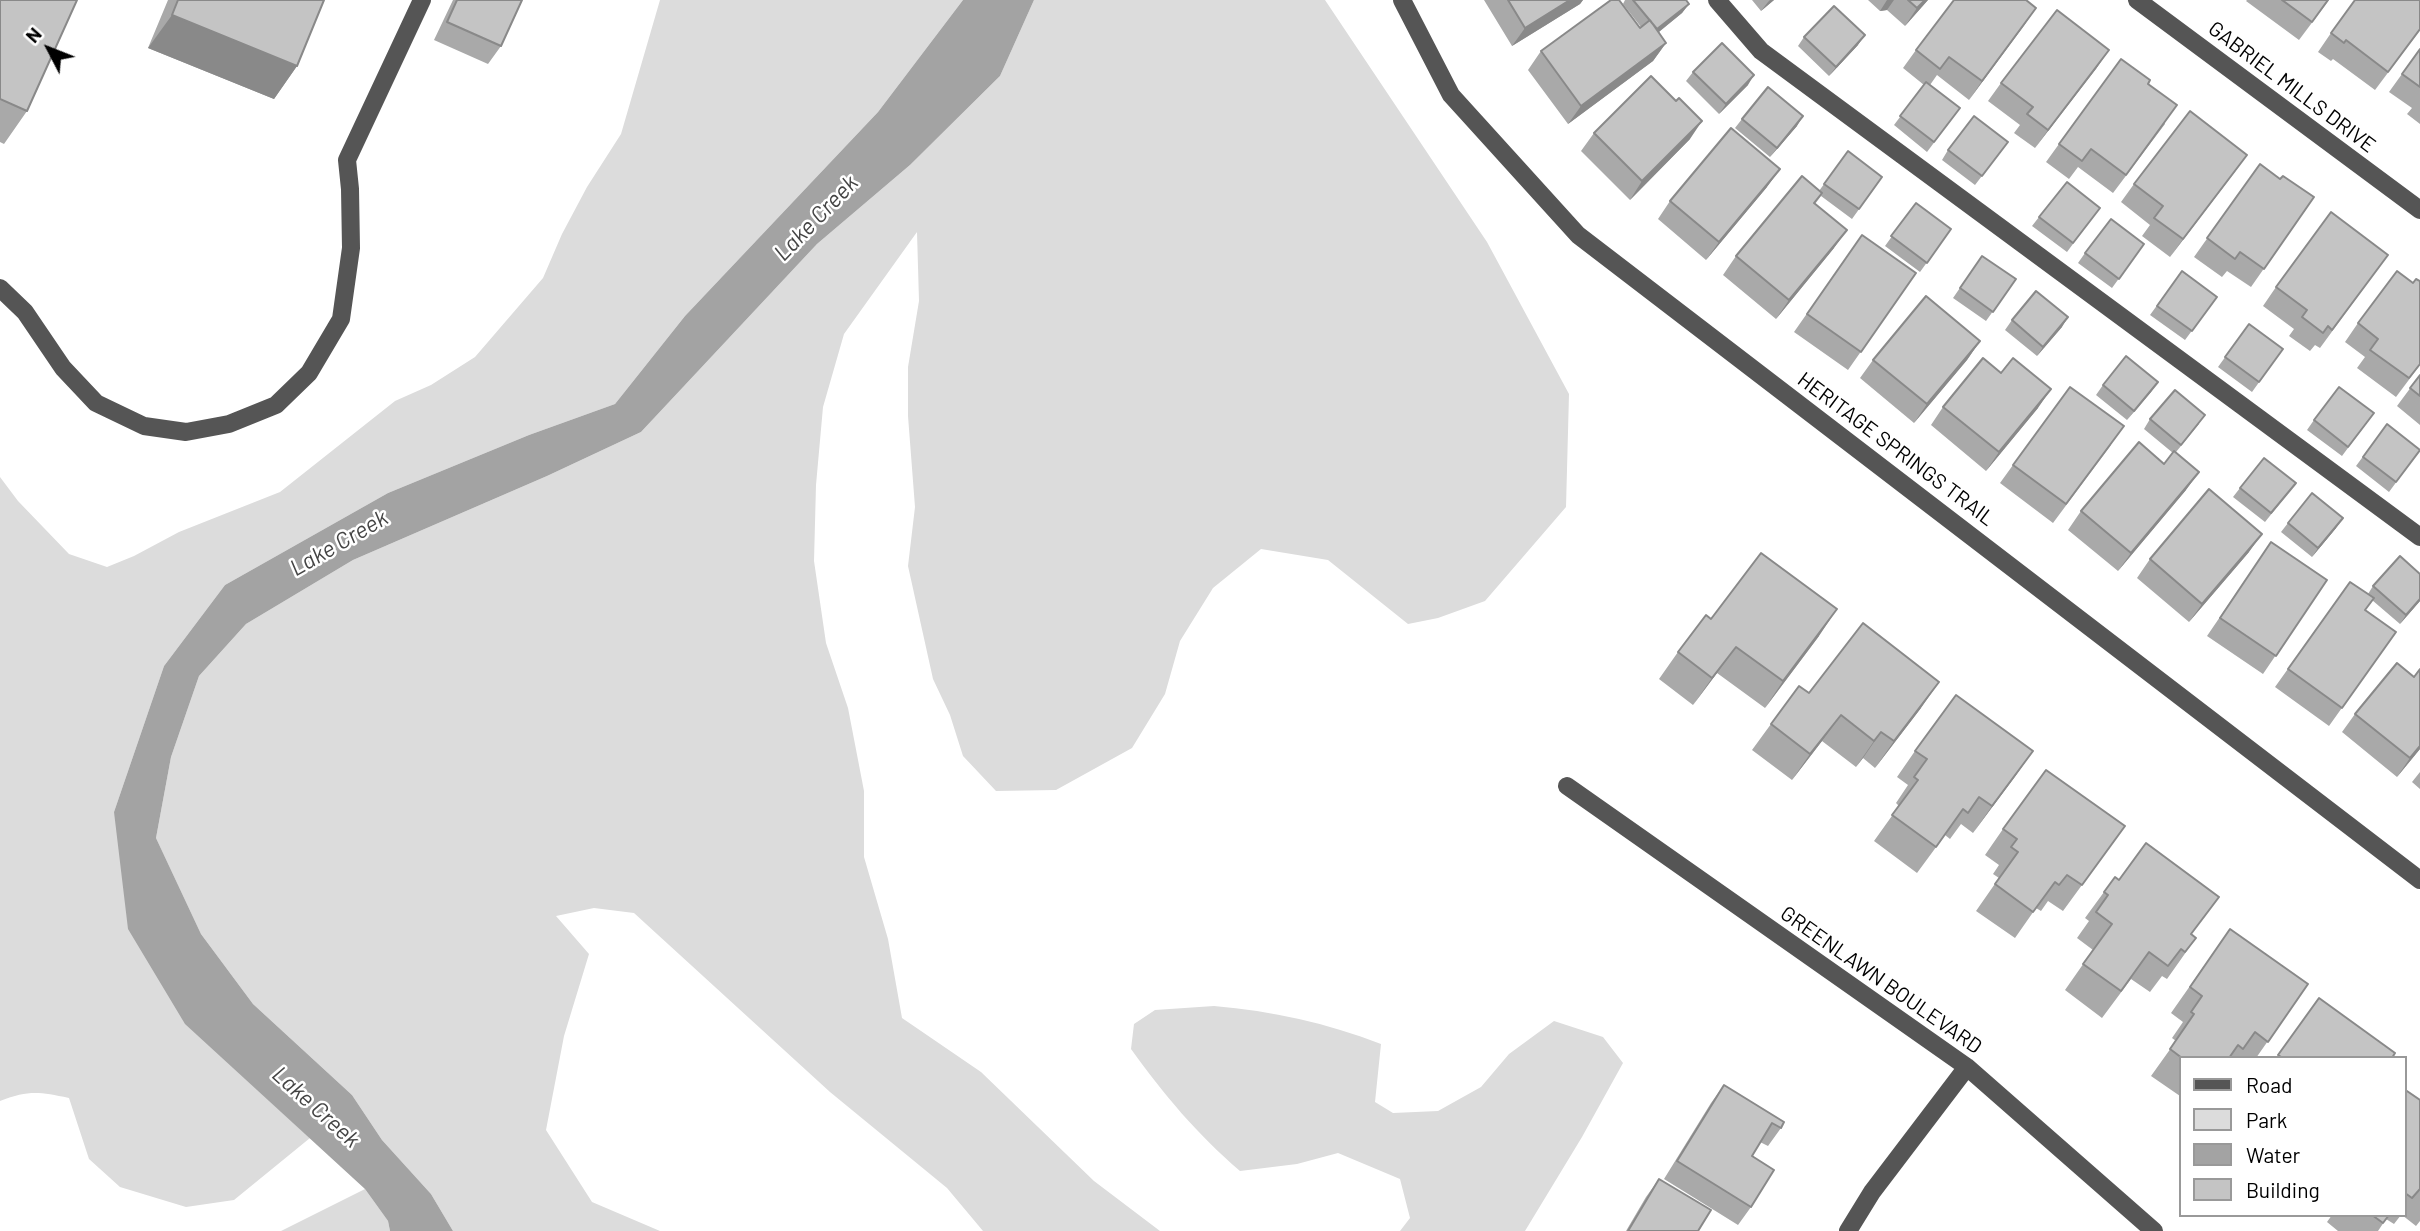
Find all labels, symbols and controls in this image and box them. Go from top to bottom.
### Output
north arrow [14,14,84,84]
street label: GABRIEL MILLS DRIVE [2203,16,2381,158]
text: N [20,22,46,47]
water label: Lake Creek [768,169,864,267]
street label: HERITAGE SPRINGS TRAIL [1793,367,1999,531]
water label: Lake Creek [285,504,393,582]
street label: GREENLAWN BOULEVARD [1775,901,1987,1059]
legend [2178,1056,2406,1217]
water label: Lake Creek [266,1060,366,1154]
text: Road [2246,1072,2292,1097]
text: Park [2246,1107,2287,1132]
text: Water [2246,1142,2300,1167]
text: Building [2246,1177,2320,1202]

